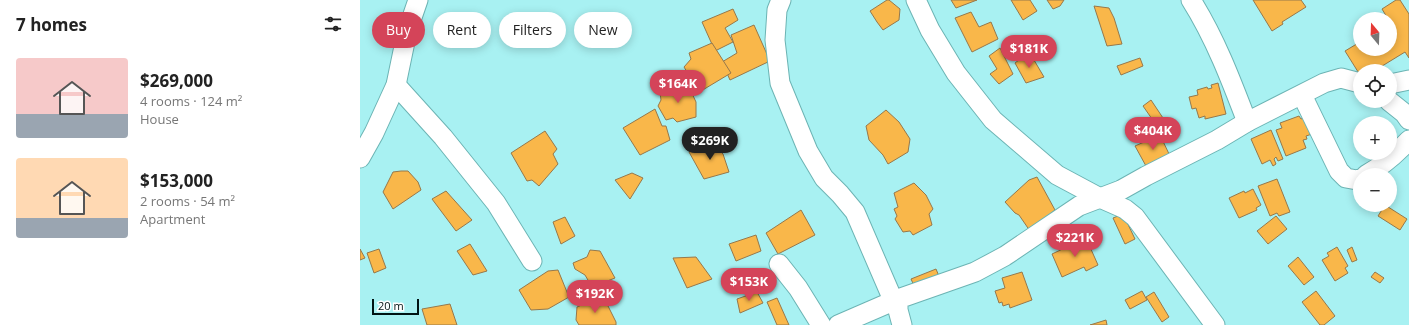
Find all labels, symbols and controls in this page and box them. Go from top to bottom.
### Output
chip: Buy [372,12,425,48]
chip: Rent [433,12,491,48]
chip: Filters [499,12,566,48]
chip: New [574,12,632,48]
north arrow [1353,12,1397,56]
map controls [1353,12,1397,212]
text: 7 homes [16,13,87,36]
icon: filters [322,13,344,35]
pin: $181K [1001,35,1057,69]
text: $181K [1010,39,1048,57]
button: locate [1353,64,1397,108]
text: $269,000 [140,69,213,92]
pin: $164K [650,70,706,104]
icon: home [48,74,96,122]
text: $164K [659,74,697,92]
text: 4 rooms · 124 m² [140,92,242,110]
text: House [140,110,179,128]
button: + [1353,116,1397,160]
pin: $404K [1125,117,1181,151]
text: $404K [1134,121,1172,139]
pin: $269K [682,127,738,161]
text: $269K [691,131,729,149]
button: − [1353,168,1397,212]
text: $153,000 [140,169,213,192]
icon: home [48,174,96,222]
text: 2 rooms · 54 m² [140,192,235,210]
text: Apartment [140,210,205,228]
pin: $221K [1047,224,1103,258]
text: $221K [1056,228,1094,246]
pin: $153K [721,268,777,302]
text: $153K [730,272,768,290]
pin: $192K [567,280,623,314]
text: $192K [576,284,614,302]
scale bar [372,297,419,316]
text: 20 m [378,298,404,313]

